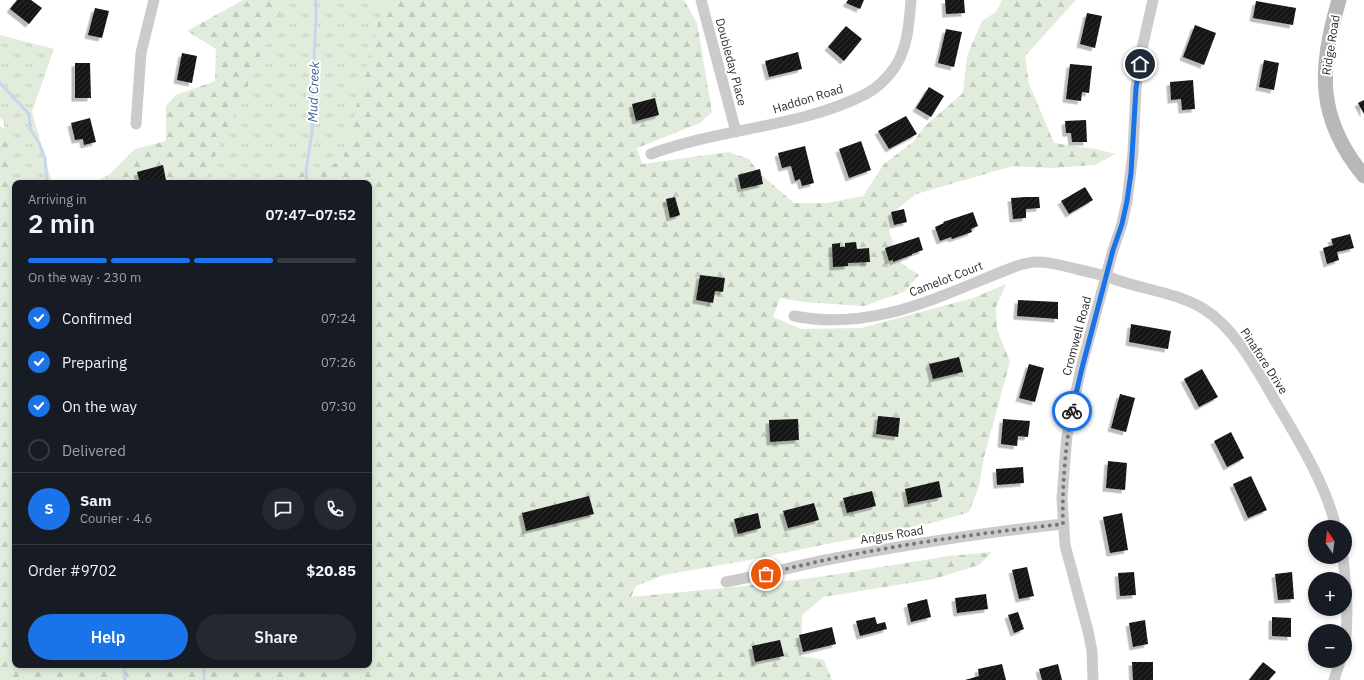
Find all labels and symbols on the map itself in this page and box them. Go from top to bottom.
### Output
street label: Ridge Road [1318,14,1343,76]
street label: Doubleday Place [713,16,750,108]
pin [1123,47,1157,81]
water label: Mud Creek [304,61,323,123]
street label: Haddon Road [771,81,845,116]
street label: Camelot Court [907,258,985,299]
street label: Cromwell Road [1059,295,1094,377]
street label: Pinafore Drive [1238,325,1292,397]
courier [1052,391,1092,431]
north arrow [1308,520,1352,564]
street label: Angus Road [859,522,925,547]
pin [749,557,783,591]

